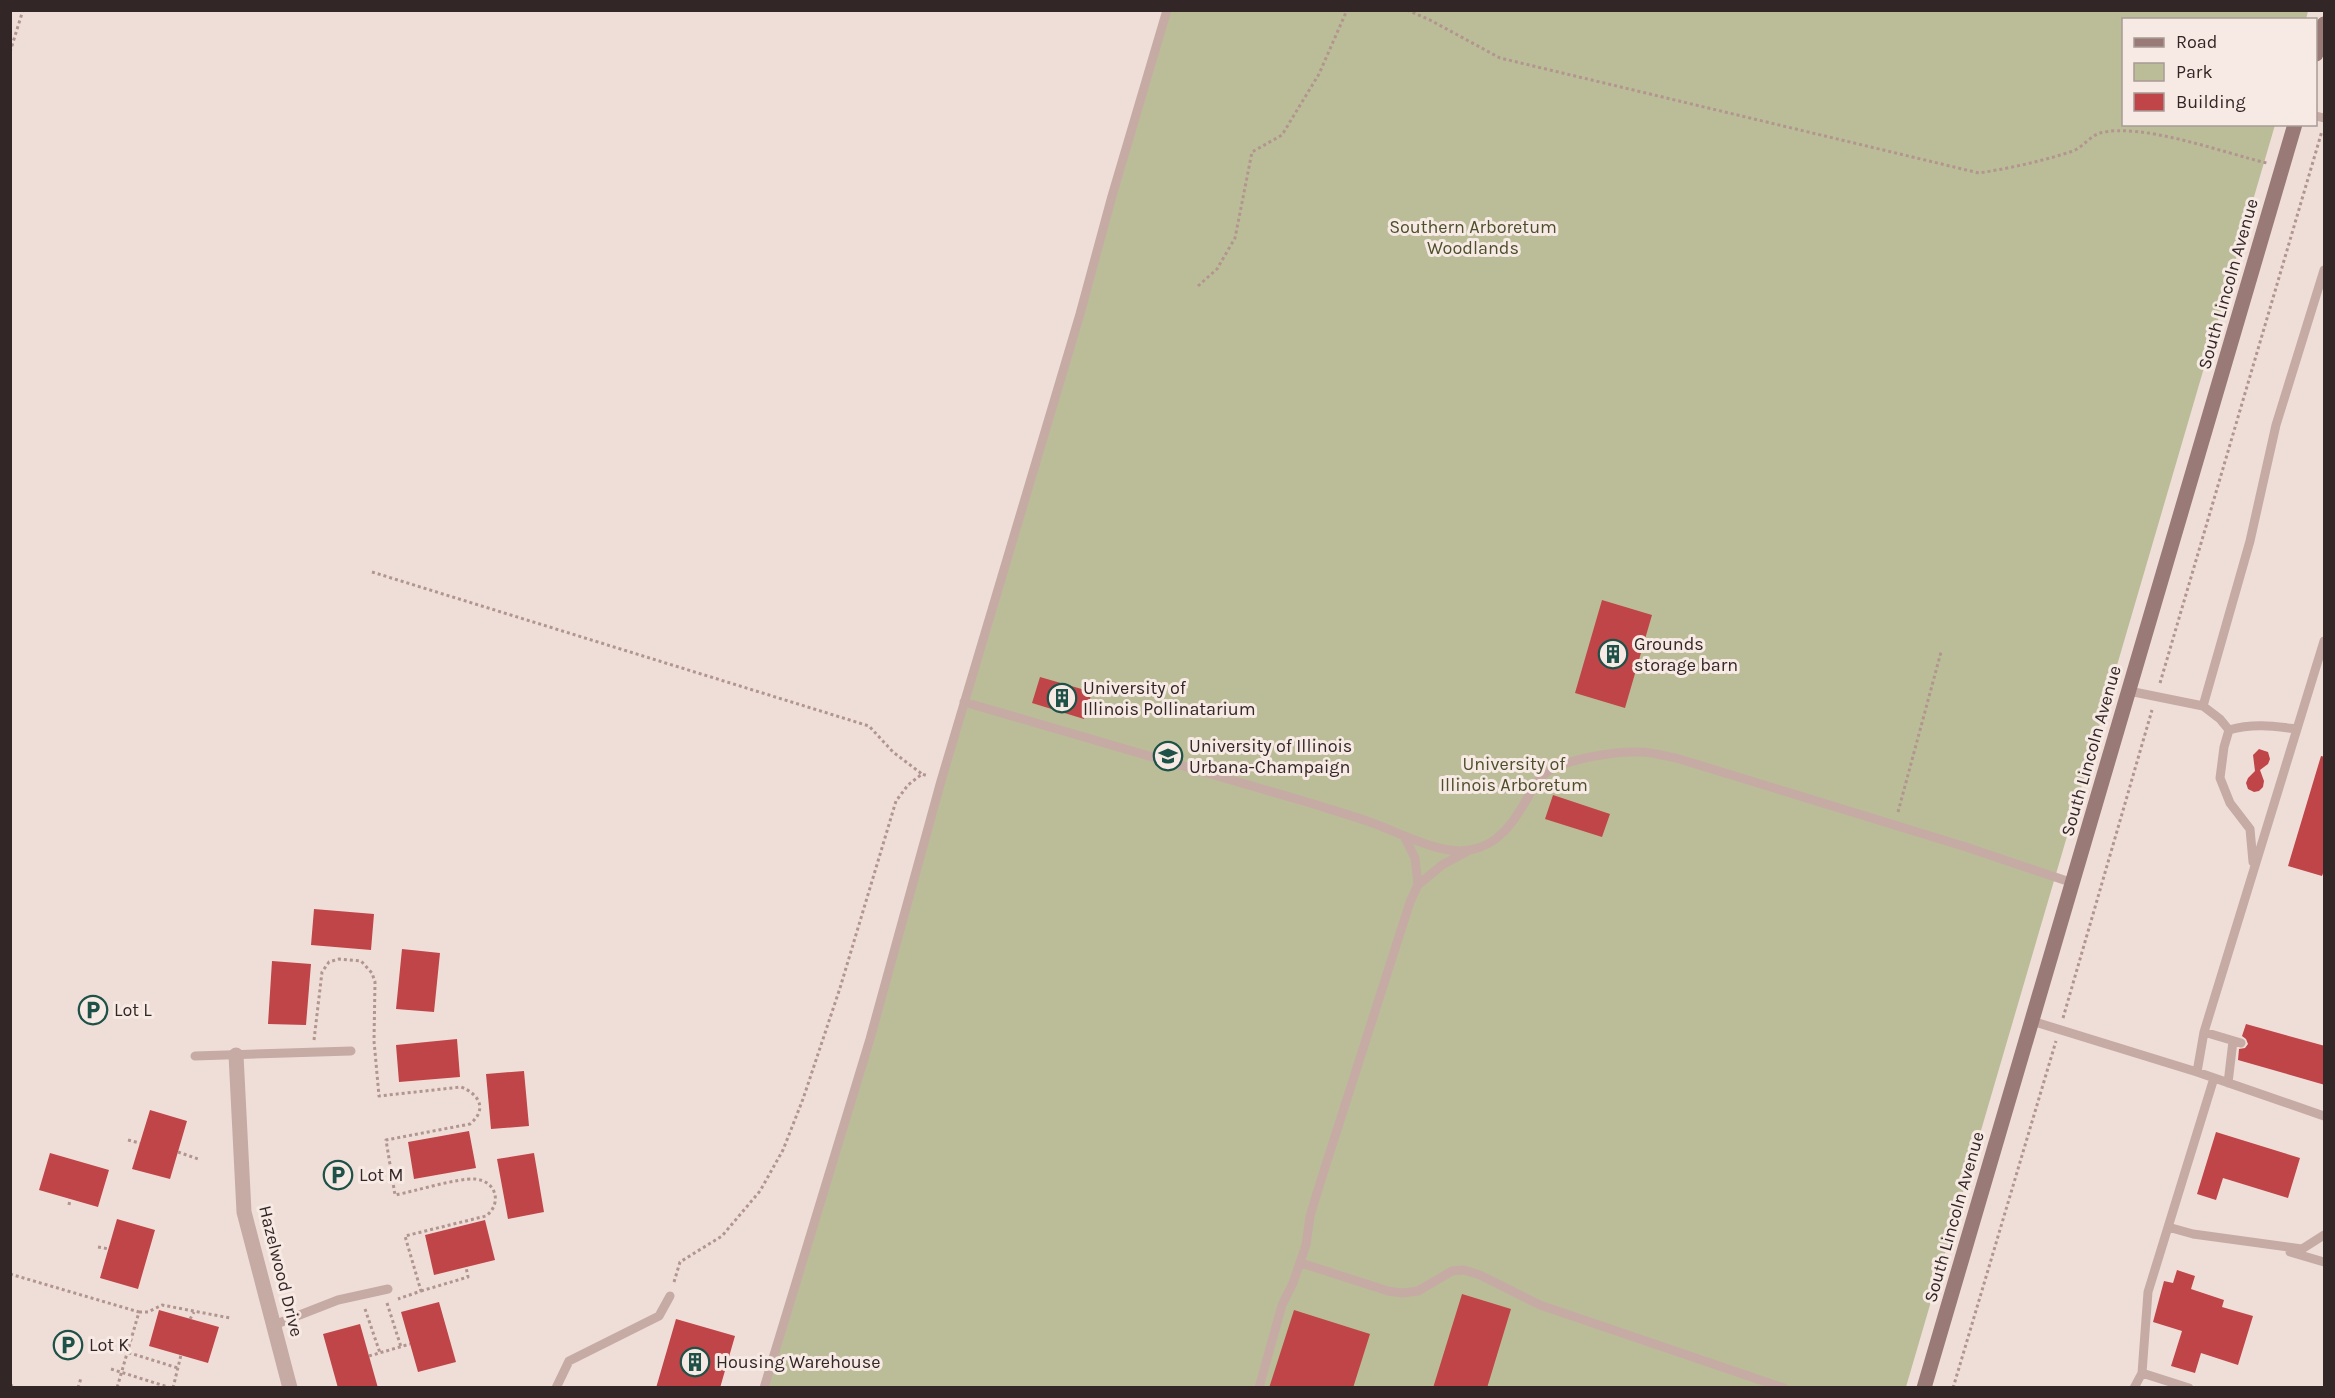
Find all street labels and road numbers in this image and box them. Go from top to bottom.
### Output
street label: South Lincoln Avenue [2193,196,2263,372]
street label: South Lincoln Avenue [2056,663,2126,839]
street label: South Lincoln Avenue [1919,1129,1989,1305]
street label: Hazelwood Drive [254,1203,308,1339]

